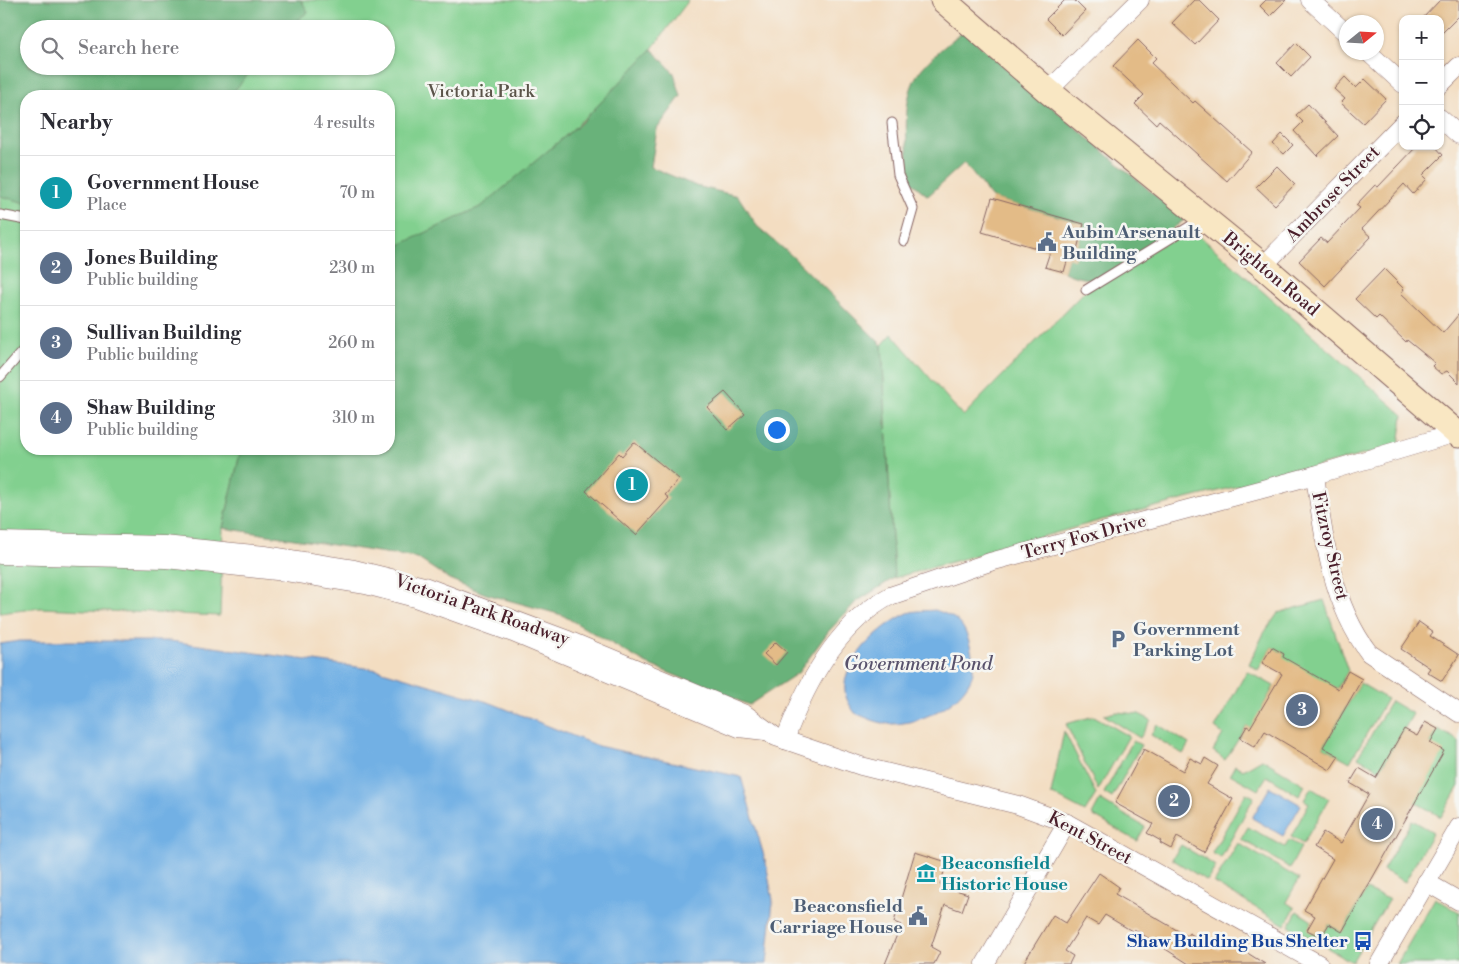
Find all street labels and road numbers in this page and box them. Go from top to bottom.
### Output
street label: Ambrose Street [1280,140,1385,248]
street label: Brighton Road [1217,226,1325,322]
street label: Fitzroy Street [1306,489,1354,603]
street label: Terry Fox Drive [1019,509,1149,565]
street label: Victoria Park Roadway [391,569,573,651]
street label: Kent Street [1044,806,1136,870]

